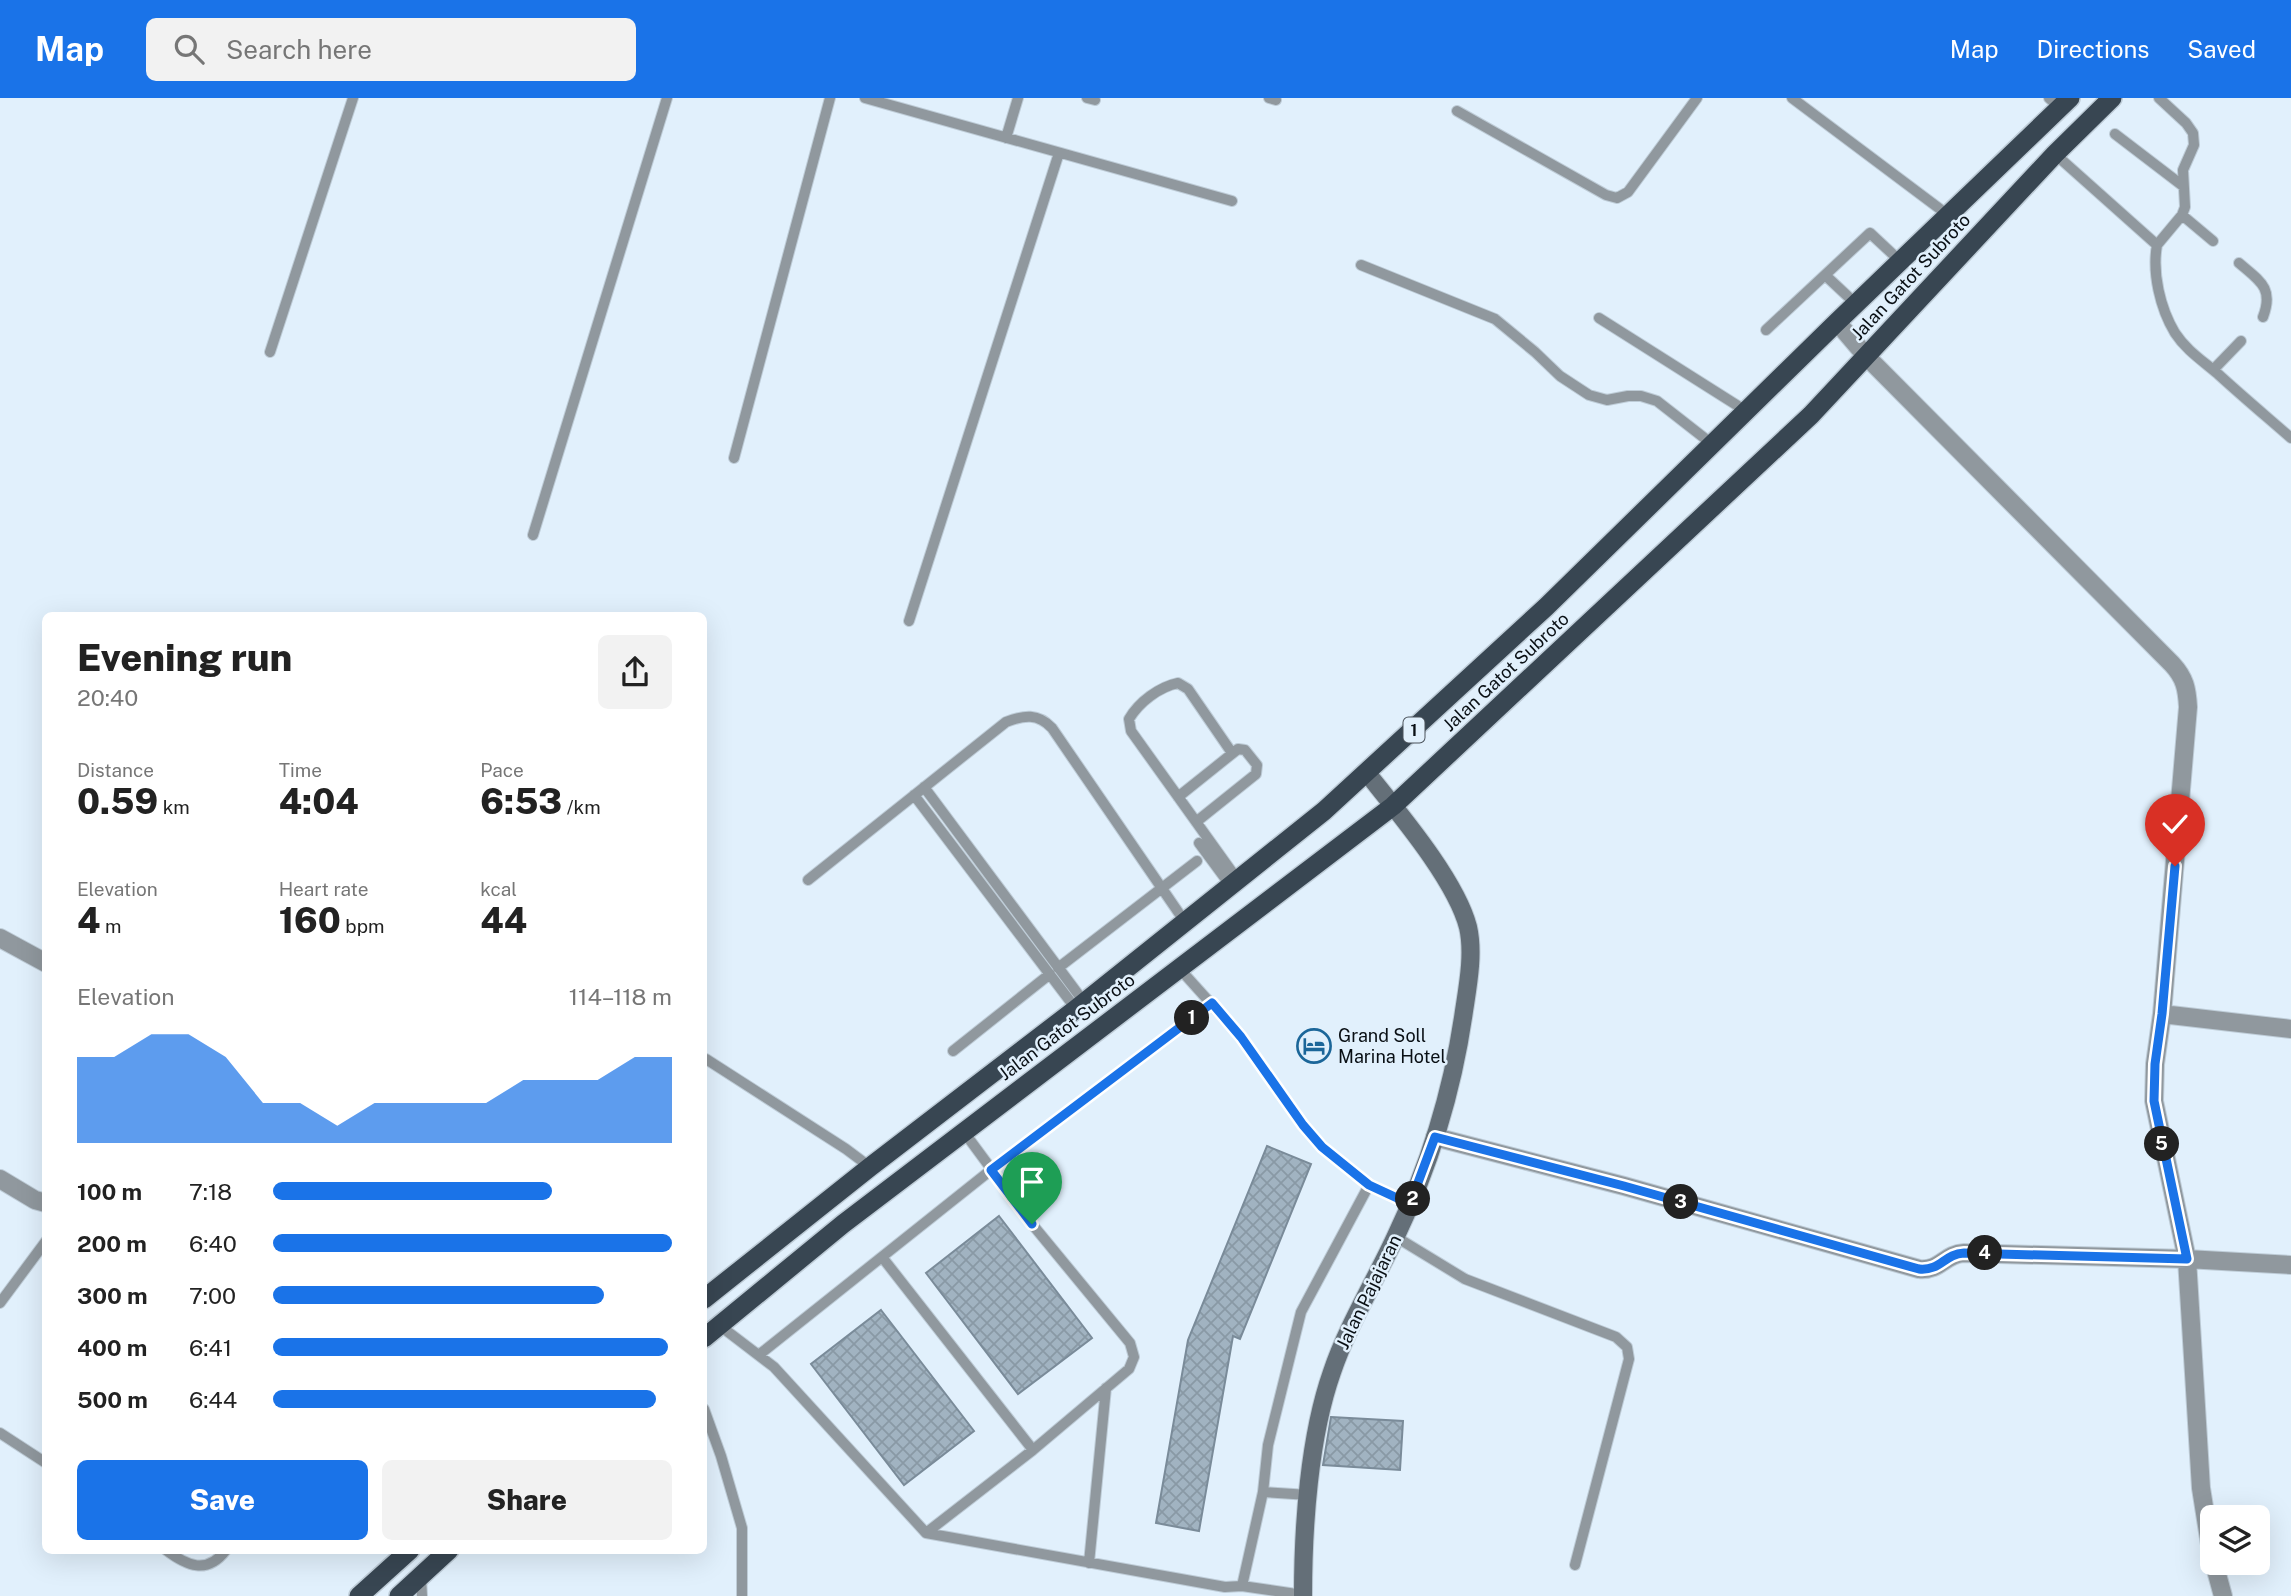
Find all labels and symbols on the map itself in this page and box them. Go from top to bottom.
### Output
street label: Jalan Gatot Subroto [1847,209,1974,344]
street label: Jalan Gatot Subroto [1438,608,1573,735]
road number: 1 [1404,718,1424,743]
pin [2145,794,2205,866]
street label: Jalan Gatot Subroto [995,969,1139,1085]
pin: 1 [1174,1000,1210,1035]
place label: Grand Soll Marina Hotel [1338,1025,1446,1067]
hotel icon: Grand Soll Marina Hotel [1295,1027,1333,1065]
pin: 5 [2144,1126,2180,1162]
pin [1002,1152,1062,1224]
pin: 2 [1396,1182,1430,1216]
pin: 3 [1664,1184,1698,1220]
street label: Jalan Pajajaran [1332,1231,1405,1352]
pin: 4 [1968,1236,2002,1270]

